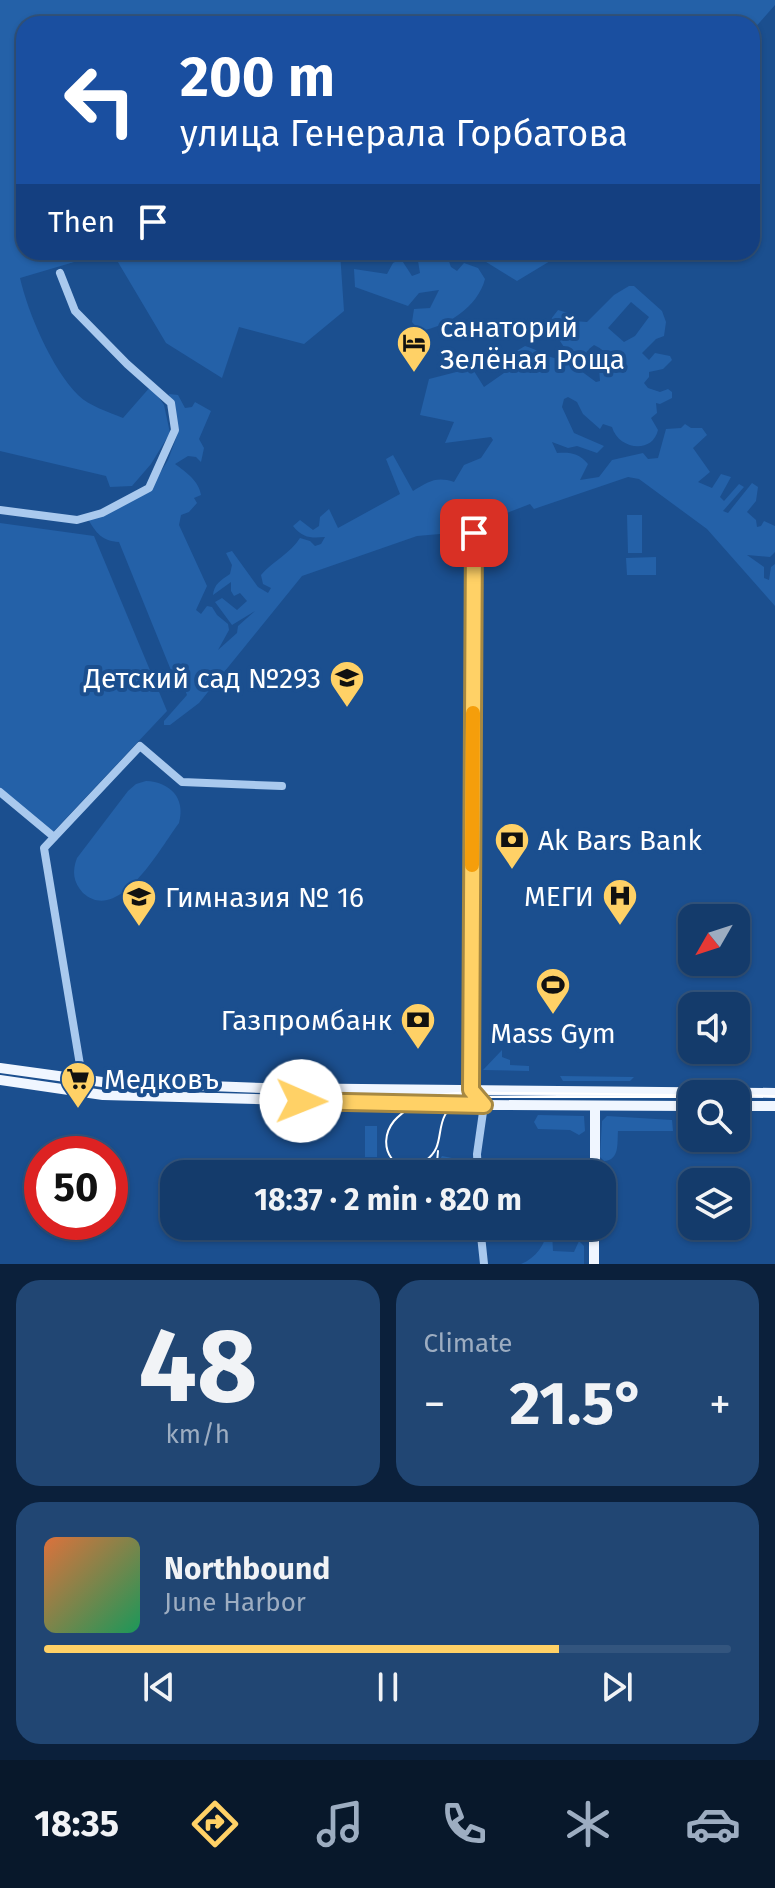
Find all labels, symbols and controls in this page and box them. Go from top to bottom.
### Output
text: 200 m [180,44,335,111]
icon: left [48,48,152,152]
text: улица Генерала Горбатова [180,112,628,156]
icon: arrive [131,200,175,244]
text: Then [48,204,115,240]
place label: санаторий Зелёная Роща [440,311,625,376]
hotel icon: санаторий Зелёная Роща [395,324,433,374]
pin [440,499,508,567]
icon: arrive [452,511,496,555]
school or university icon: Детский сад №293 [328,659,366,709]
place label: Детский сад №293 [83,662,321,695]
bank icon: Ak Bars Bank [493,821,531,871]
place label: Ak Bars Bank [538,824,703,857]
hospital icon: МЕГИ [601,877,639,927]
school or university icon: Гимназия № 16 [120,878,158,928]
place label: МЕГИ [524,880,594,913]
place label: Гимназия № 16 [165,881,364,914]
north arrow [678,904,750,976]
map controls [678,904,750,1240]
sports icon: Mass Gym [534,966,572,1016]
button: sound [678,992,750,1064]
bank icon: Газпромбанк [399,1001,437,1051]
place label: Газпромбанк [221,1004,392,1037]
place label: Mass Gym [490,1017,616,1050]
position arrow [259,1059,343,1143]
supermarket icon: Медковъ [59,1060,97,1110]
place label: Медковъ [104,1063,219,1096]
button: search [678,1080,750,1152]
speed limit sign: 50 [24,1136,128,1240]
button: layers [678,1168,750,1240]
text: 18:37 · 2 min · 820 m [254,1182,522,1218]
text: 48 [138,1304,257,1429]
text: Climate [424,1328,512,1359]
text: 21.5° [510,1368,645,1440]
text: − [424,1378,446,1431]
text: + [709,1378,731,1431]
text: km/h [166,1419,230,1450]
text: Northbound [164,1551,330,1587]
text: June Harbor [164,1587,306,1618]
icon: previous [137,1665,181,1709]
icon: pause [366,1665,410,1709]
icon: next [595,1665,639,1709]
icon: directions [187,1796,243,1852]
icon: music [312,1796,368,1852]
icon: phone [436,1796,492,1852]
icon: climate [560,1796,616,1852]
icon: car [685,1796,741,1852]
text: 18:35 [34,1802,119,1846]

